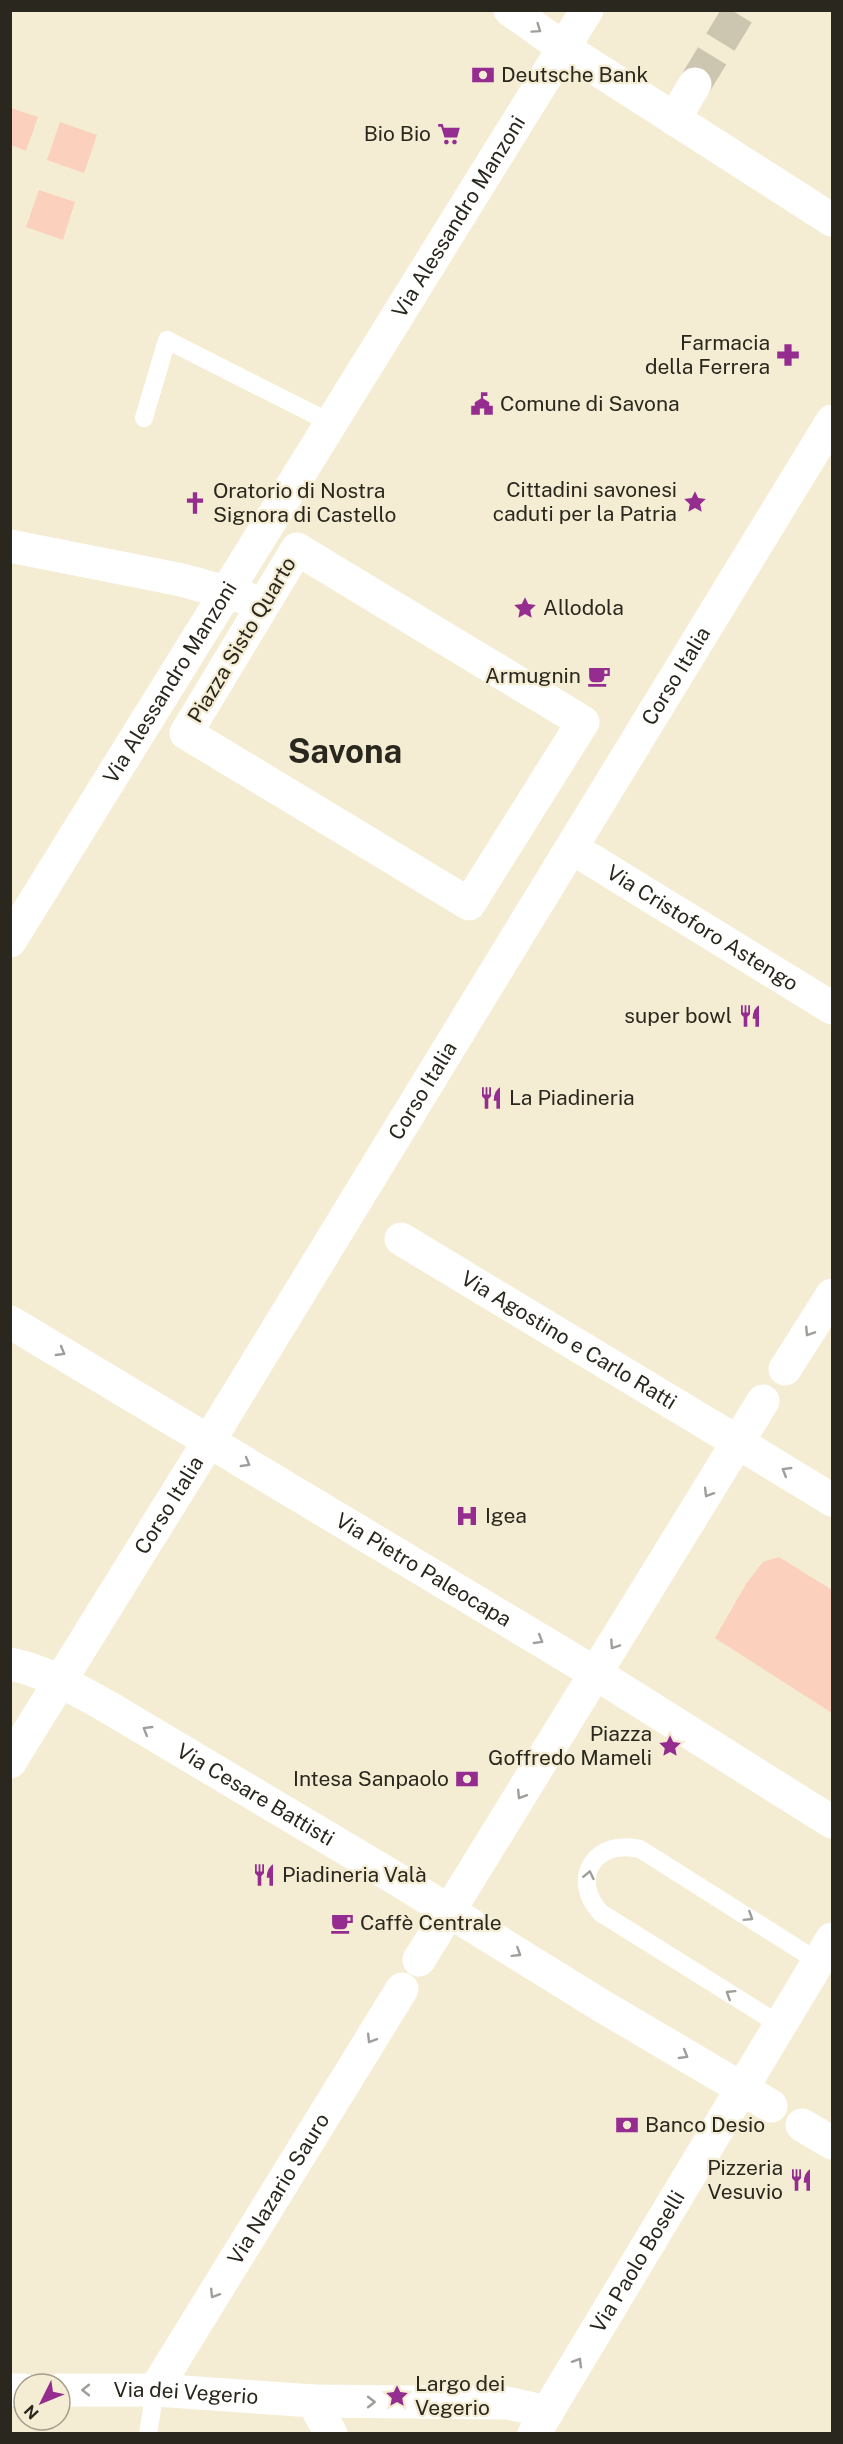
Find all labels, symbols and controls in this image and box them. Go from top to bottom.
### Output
one-way arrow [530,22,541,33]
bank icon: Deutsche Bank [470,62,496,88]
place label: Deutsche Bank [501,62,648,87]
street label: Via Alessandro Manzoni [386,111,530,322]
place label: Bio Bio [364,121,431,146]
supermarket icon: Bio Bio [436,121,462,147]
place label: Farmacia della Ferrera [645,330,770,379]
pharmacy icon: Farmacia della Ferrera [775,342,801,368]
public building icon: Comune di Savona [469,391,495,417]
place label: Comune di Savona [500,391,680,416]
place label: Cittadini savonesi caduti per la Patria [493,477,677,526]
place label: Oratorio di Nostra Signora di Castello [213,478,396,527]
place icon: Cittadini savonesi caduti per la Patria [682,489,708,515]
church icon: Oratorio di Nostra Signora di Castello [182,490,208,516]
street label: Piazza Sisto Quarto [182,552,301,727]
street label: Via Alessandro Manzoni [98,577,242,788]
place icon: Allodola [512,595,538,621]
place label: Allodola [543,595,624,620]
street label: Corso Italia [636,622,715,730]
place label: Armugnin [485,663,581,688]
cafe icon: Armugnin [586,663,612,689]
district label: Savona [288,732,402,770]
street label: Via Cristoforo Astengo [602,859,803,996]
place label: super bowl [624,1003,732,1028]
restaurant icon: super bowl [737,1003,763,1029]
street label: Corso Italia [383,1037,462,1144]
restaurant icon: La Piadineria [478,1085,504,1111]
place label: La Piadineria [509,1085,635,1110]
street label: Via Agostino e Carlo Ratti [457,1265,681,1414]
one-way arrow [804,1326,816,1336]
one-way arrow [55,1344,65,1356]
street label: Corso Italia [129,1451,208,1559]
one-way arrow [240,1456,250,1467]
one-way arrow [782,1467,792,1479]
one-way arrow [704,1487,716,1497]
hospital icon: Igea [454,1503,480,1529]
place label: Igea [485,1503,527,1528]
street label: Via Pietro Paleocapa [331,1507,516,1632]
one-way arrow [533,1632,543,1644]
one-way arrow [610,1639,621,1650]
place label: Piazza Goffredo Mameli [488,1721,652,1770]
one-way arrow [143,1726,153,1738]
place icon: Piazza Goffredo Mameli [657,1733,683,1759]
street label: Via Cesare Battisti [172,1738,339,1851]
place label: Intesa Sanpaolo [293,1766,449,1791]
bank icon: Intesa Sanpaolo [454,1766,480,1792]
one-way arrow [516,1789,528,1799]
restaurant icon: Piadineria Valà [251,1862,277,1888]
place label: Piadineria Valà [282,1862,427,1887]
one-way arrow [582,1870,595,1880]
cafe icon: Caffè Centrale [329,1910,355,1936]
place label: Caffè Centrale [360,1910,502,1935]
one-way arrow [743,1910,753,1922]
one-way arrow [511,1946,521,1958]
one-way arrow [726,1989,736,2001]
one-way arrow [367,2033,379,2043]
one-way arrow [678,2047,688,2059]
street label: Via Nazario Sauro [222,2108,334,2269]
bank icon: Banco Desio [614,2112,640,2138]
place label: Banco Desio [645,2112,765,2137]
place label: Pizzeria Vesuvio [707,2155,783,2204]
restaurant icon: Pizzeria Vesuvio [788,2167,814,2193]
street label: Via Paolo Boselli [585,2186,690,2337]
one-way arrow [209,2288,221,2298]
one-way arrow [571,2357,582,2368]
place label: Largo dei Vegerio [415,2371,505,2420]
north arrow [12,2372,72,2432]
street label: Via dei Vegerio [114,2377,259,2409]
place icon: Largo dei Vegerio [384,2383,410,2409]
one-way arrow [82,2384,91,2396]
one-way arrow [367,2395,376,2408]
text: N [20,2401,43,2423]

